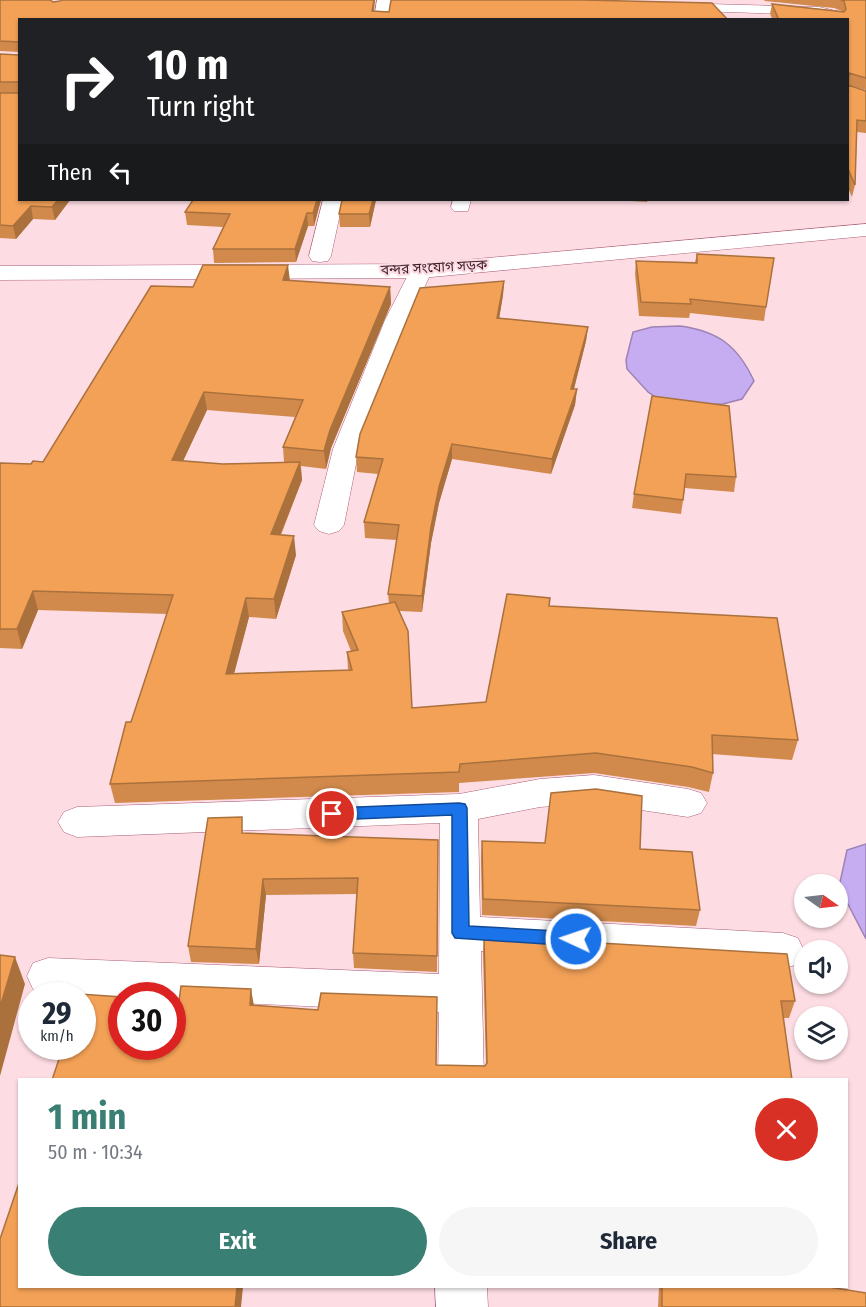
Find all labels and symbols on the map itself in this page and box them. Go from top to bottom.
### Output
street label: বন্দর সংযোগ সড়ক [379,256,488,279]
pin [306,788,357,839]
north arrow [794,874,848,928]
position arrow [544,907,608,971]
speed limit sign: 30 [108,982,186,1060]

